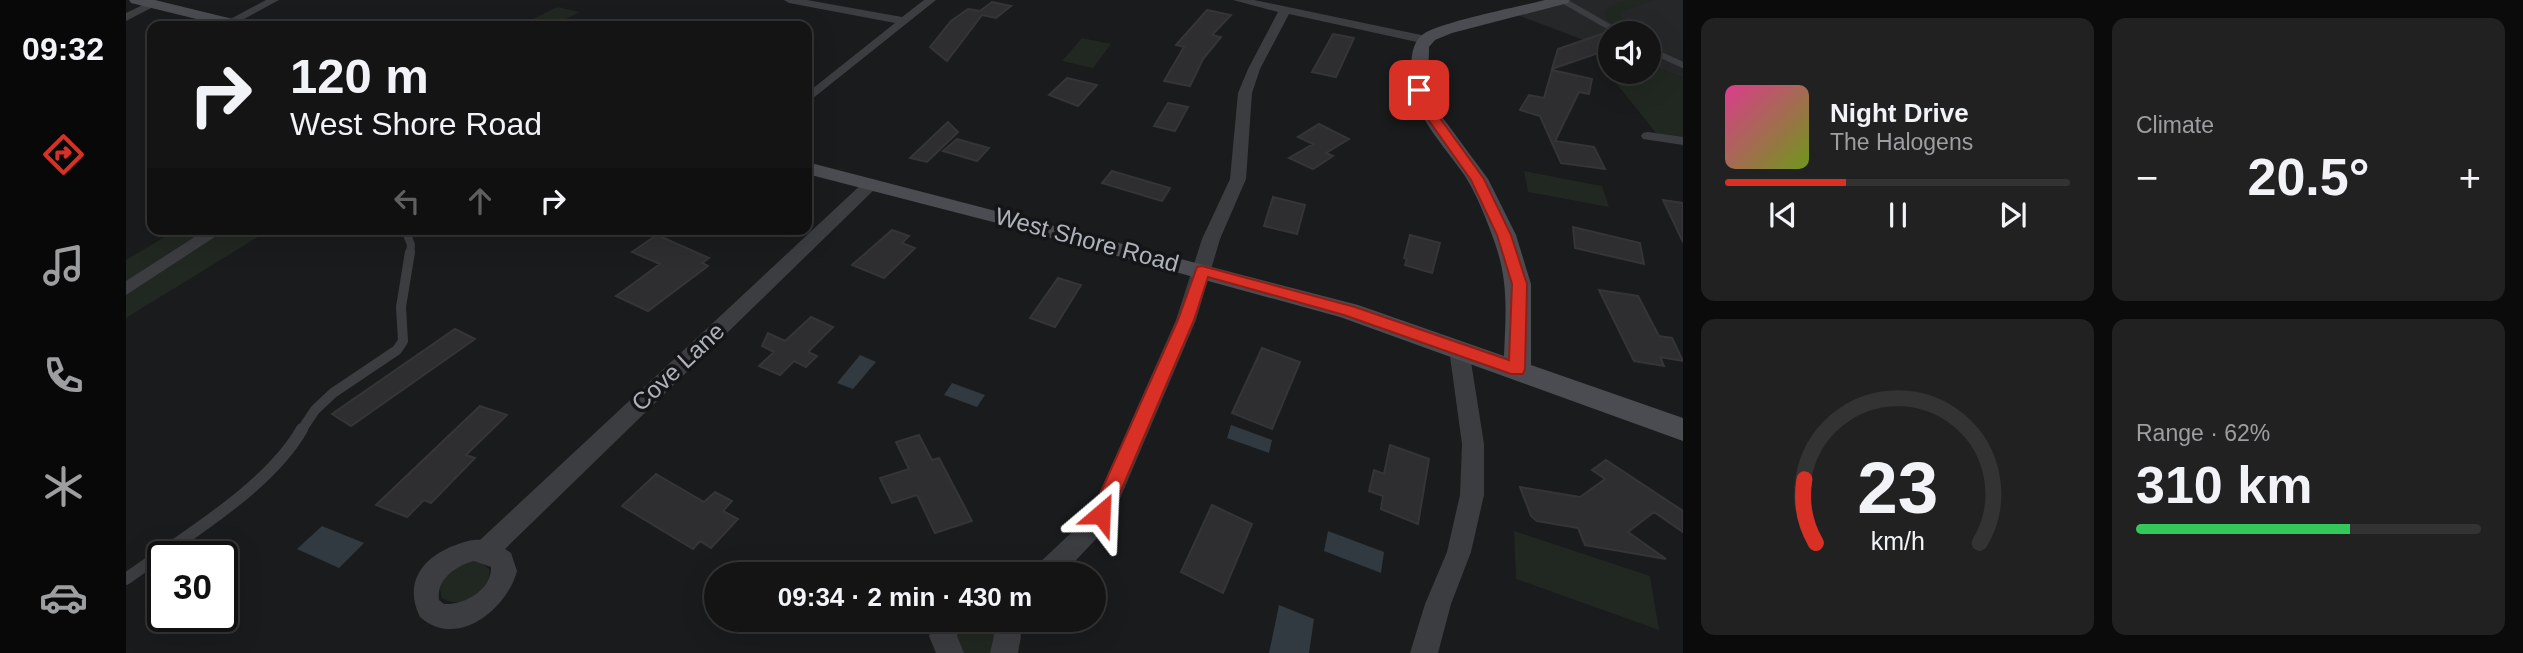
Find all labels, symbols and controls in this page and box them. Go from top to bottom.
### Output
map controls [1598,21,1661,84]
button: sound [1598,21,1661,84]
text: 09:32 [22,31,104,67]
icon: right [175,49,266,140]
text: 120 m [290,49,429,103]
pin [1389,60,1449,120]
icon: arrive [1400,71,1438,109]
text: Night Drive [1830,98,1969,128]
text: West Shore Road [290,106,542,142]
text: Climate [2136,112,2214,138]
text: The Halogens [1830,129,1973,155]
icon: directions [39,130,88,179]
text: 20.5° [2247,148,2370,206]
text: − [2136,157,2158,199]
text: + [2459,157,2481,199]
icon: left [388,182,426,220]
icon: ahead [461,182,499,220]
icon: right [534,182,572,220]
icon: previous [1764,196,1802,234]
icon: pause [1879,196,1917,234]
icon: next [1994,196,2032,234]
street label: West Shore Road [992,202,1182,277]
icon: music [39,241,88,290]
street label: Cove Lane [626,317,729,416]
icon: phone [39,351,88,400]
text: Range · 62% [2136,420,2270,446]
text: 23 [1857,447,1938,528]
text: 310 km [2136,456,2312,514]
icon: climate [39,462,88,511]
position arrow [1064,477,1138,551]
text: km/h [1870,527,1925,555]
speed limit sign: 30 [147,541,238,632]
icon: car [39,573,88,622]
text: 09:34 · 2 min · 430 m [778,582,1032,612]

